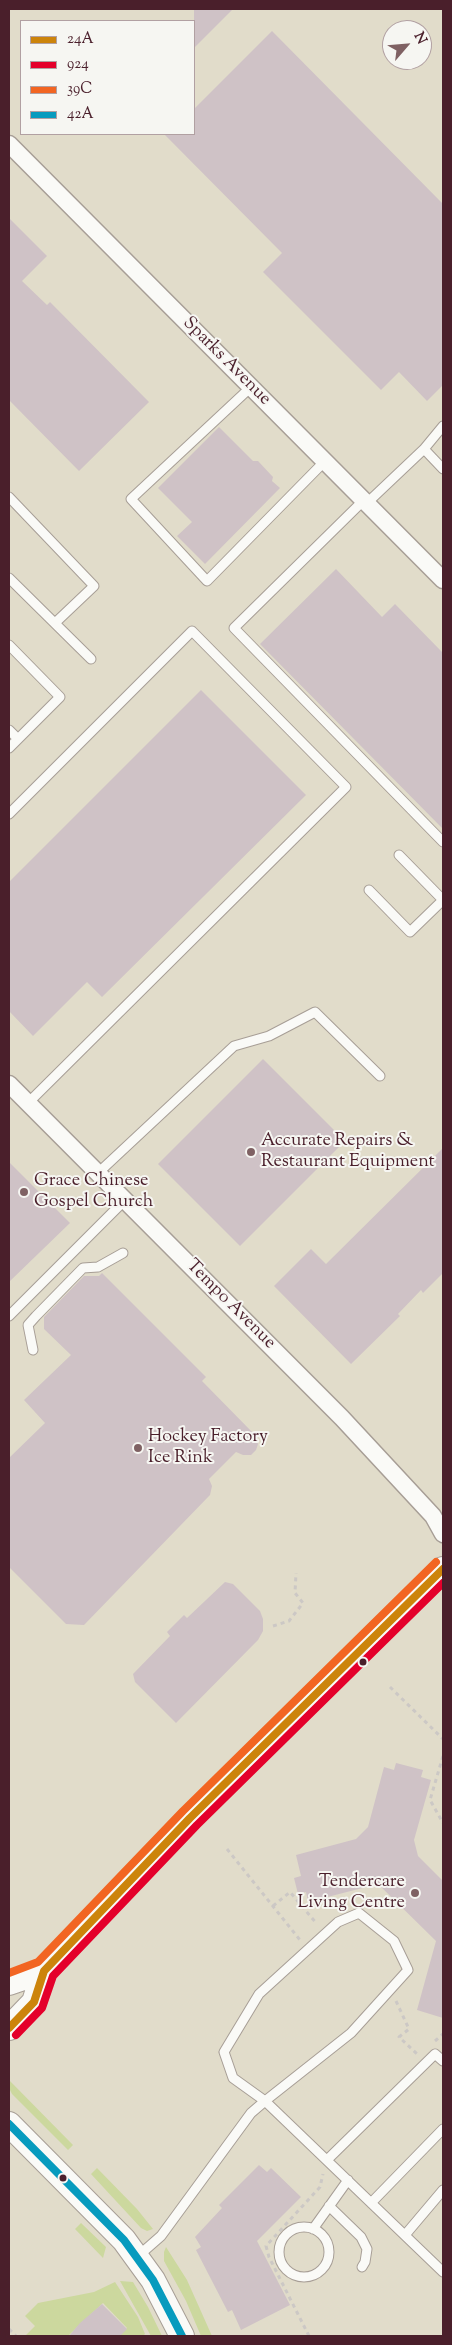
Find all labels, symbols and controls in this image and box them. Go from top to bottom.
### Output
legend [20,20,195,135]
north arrow [382,20,432,70]
text: 24A [67,29,94,50]
text: N [408,29,431,48]
text: 924 [67,54,89,75]
text: 39C [67,79,92,100]
text: 42A [67,104,94,125]
street label: Sparks Avenue [177,313,275,411]
place label: Accurate Repairs & Restaurant Equipment [261,1131,435,1174]
marker: Accurate Repairs & Restaurant Equipment [245,1146,257,1158]
place label: Grace Chinese Gospel Church [34,1171,153,1214]
marker: Grace Chinese Gospel Church [18,1186,30,1198]
street label: Tempo Avenue [181,1256,279,1354]
place label: Hockey Factory Ice Rink [148,1427,268,1470]
marker: Hockey Factory Ice Rink [132,1442,144,1454]
unlabelled marker [358,1657,368,1667]
place label: Tendercare Living Centre [297,1872,405,1915]
marker: Tendercare Living Centre [409,1887,421,1899]
unlabelled marker [58,2173,68,2183]

